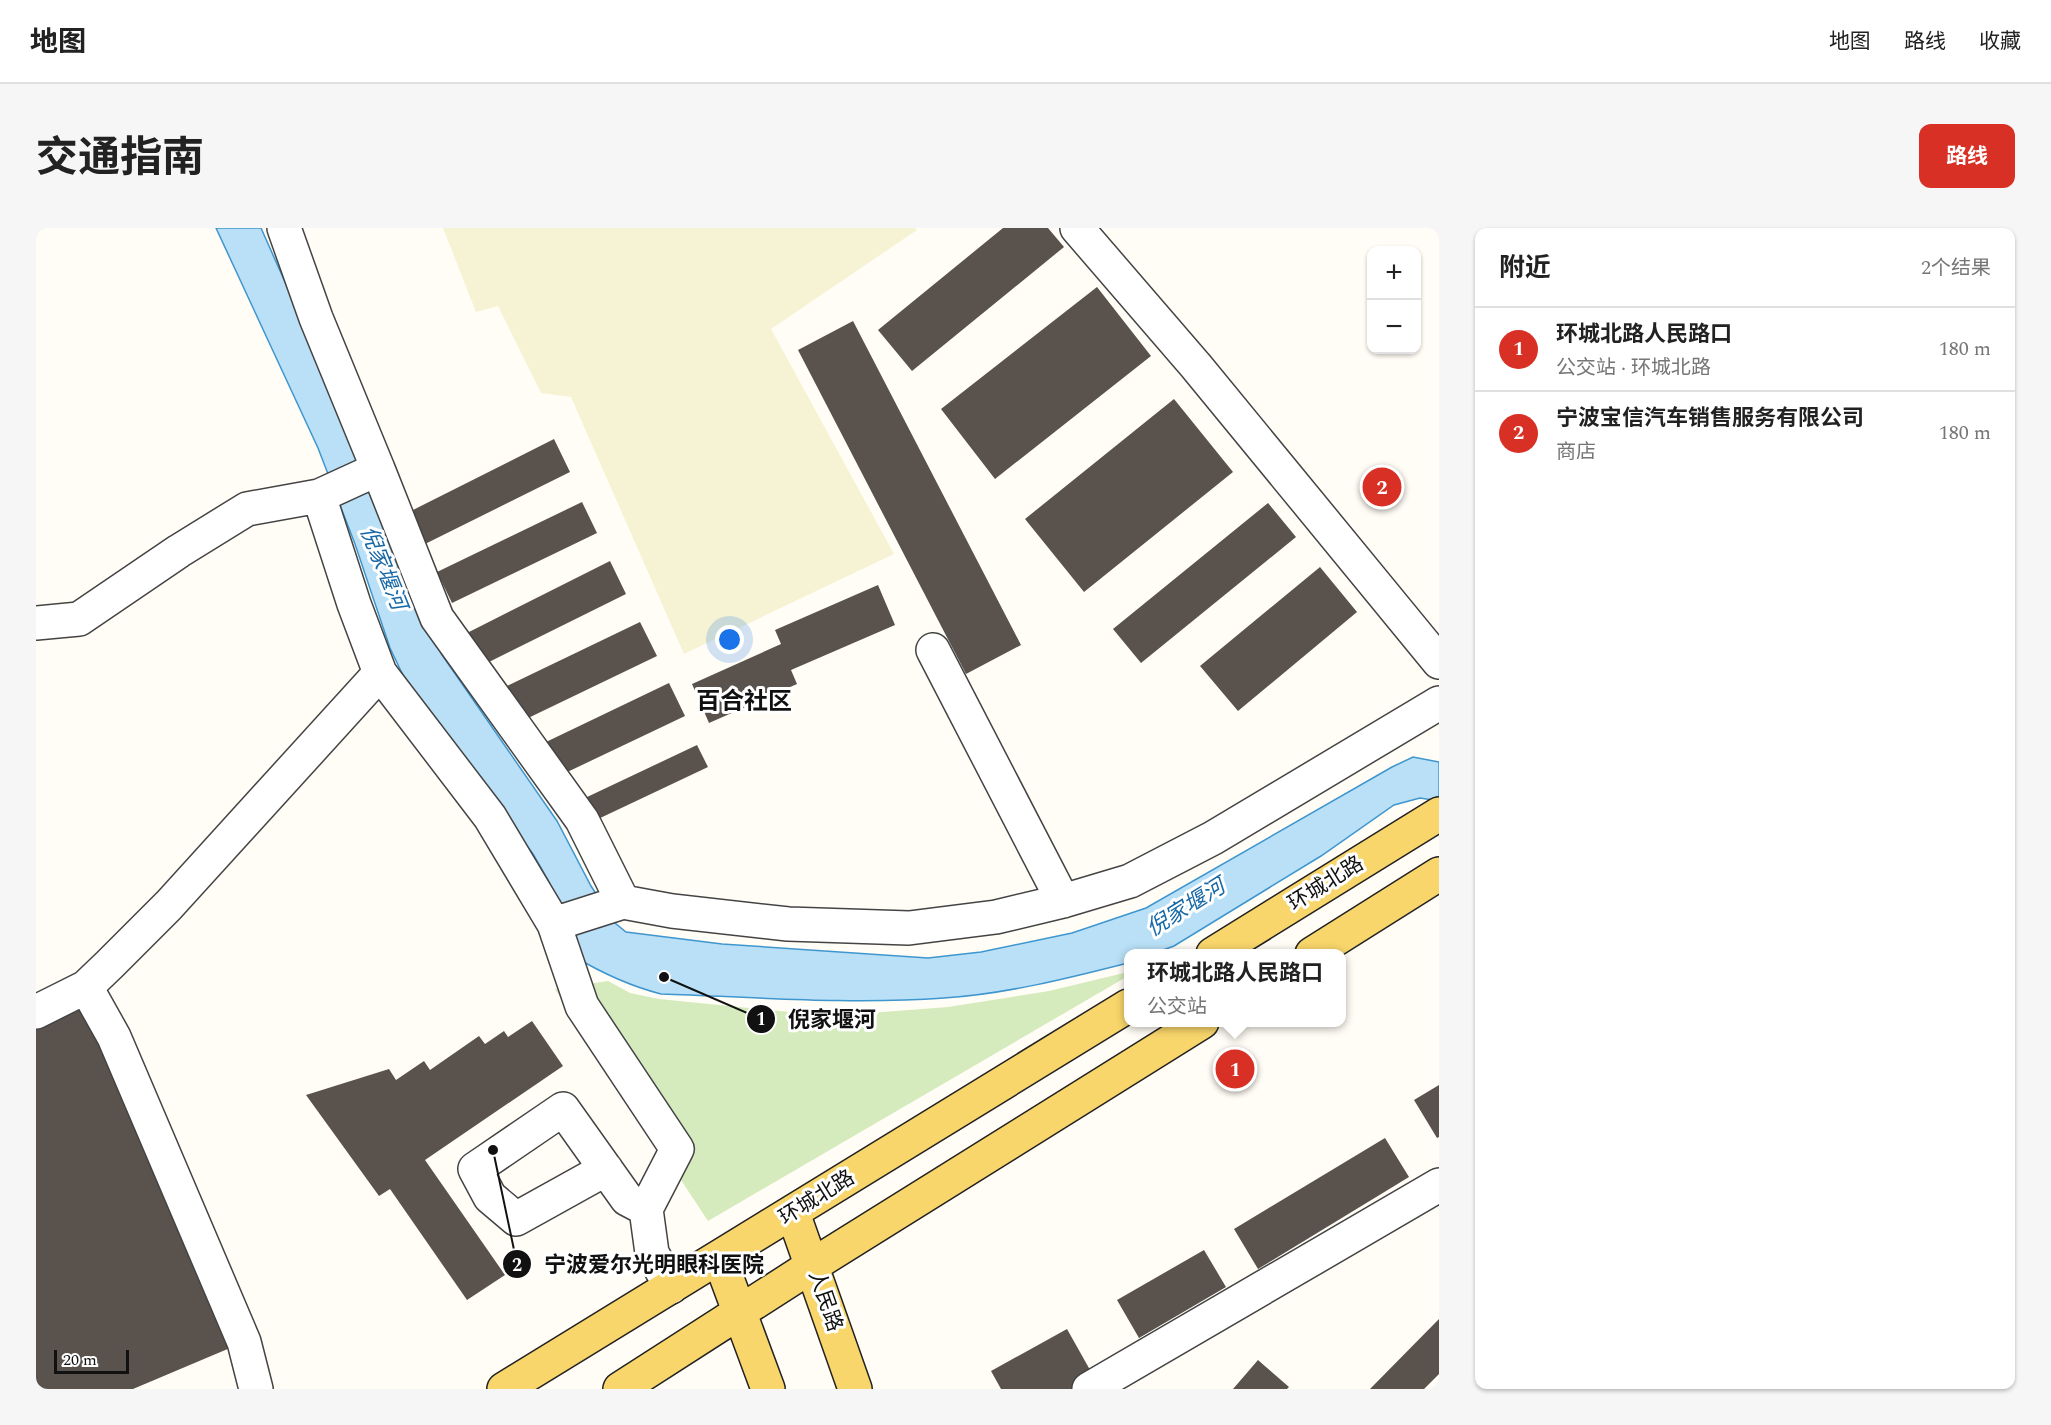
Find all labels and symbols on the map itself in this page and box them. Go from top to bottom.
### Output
pin: 2 [1362,464,1402,510]
water label: 倪家堰河 [351,521,416,619]
your location [715,625,744,654]
district label: 百合社区 [696,684,792,720]
street label: 环城北路 [1282,848,1370,920]
water label: 倪家堰河 [1140,869,1235,945]
callout: 倪家堰河 [746,999,888,1039]
text: 倪家堰河 [788,1004,876,1037]
text: 1 [756,1006,766,1033]
pin: 1 [1216,1046,1254,1092]
street label: 环城北路 [773,1162,861,1234]
callout: 宁波爱尔光明眼科医院 [502,1244,776,1284]
text: 宁波爱尔光明眼科医院 [544,1249,764,1282]
text: 2 [512,1252,522,1279]
street label: 人民路 [800,1266,850,1336]
scale bar [54,1347,129,1374]

